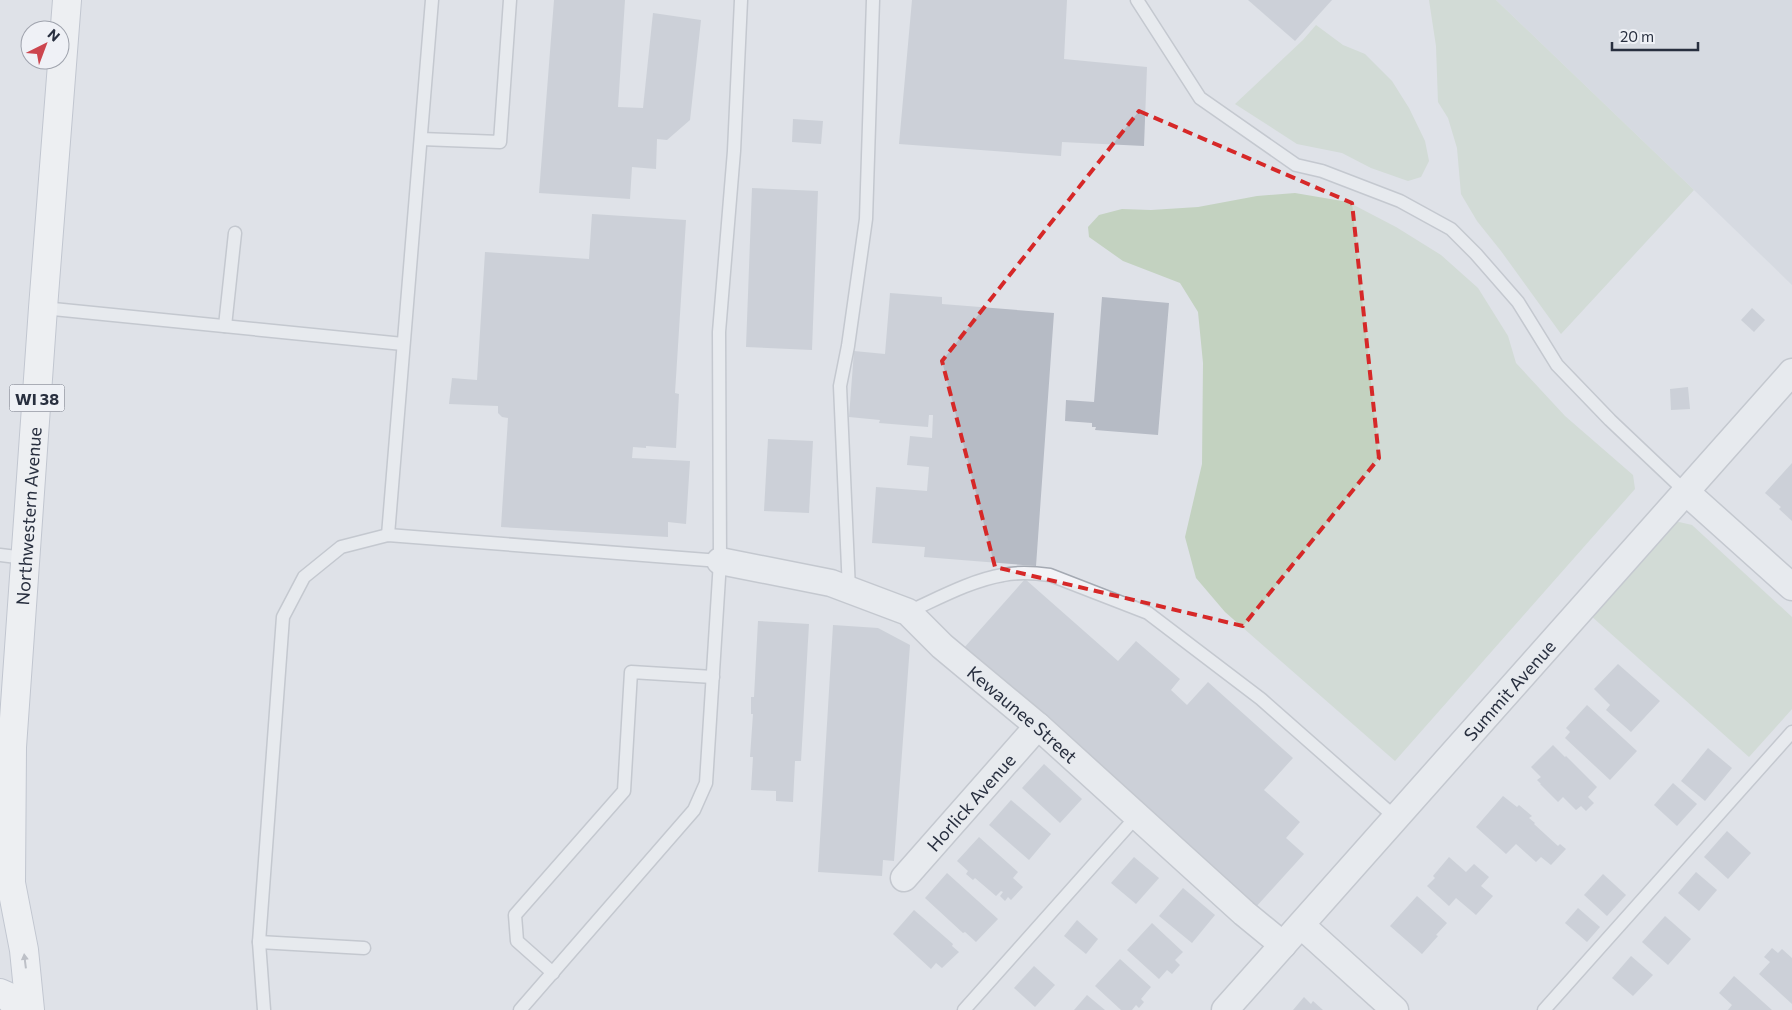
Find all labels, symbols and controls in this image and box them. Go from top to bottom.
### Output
north arrow [20,20,70,70]
scale bar [1612,20,1698,52]
text: N [44,25,64,45]
text: 20 m [1620,27,1654,45]
road number: WI 38 [10,384,64,412]
street label: Northwestern Avenue [11,426,46,606]
street label: Summit Avenue [1459,635,1560,745]
street label: Kewaunee Street [963,661,1082,767]
street label: Horlick Avenue [922,749,1020,856]
one-way arrow [21,953,29,969]

